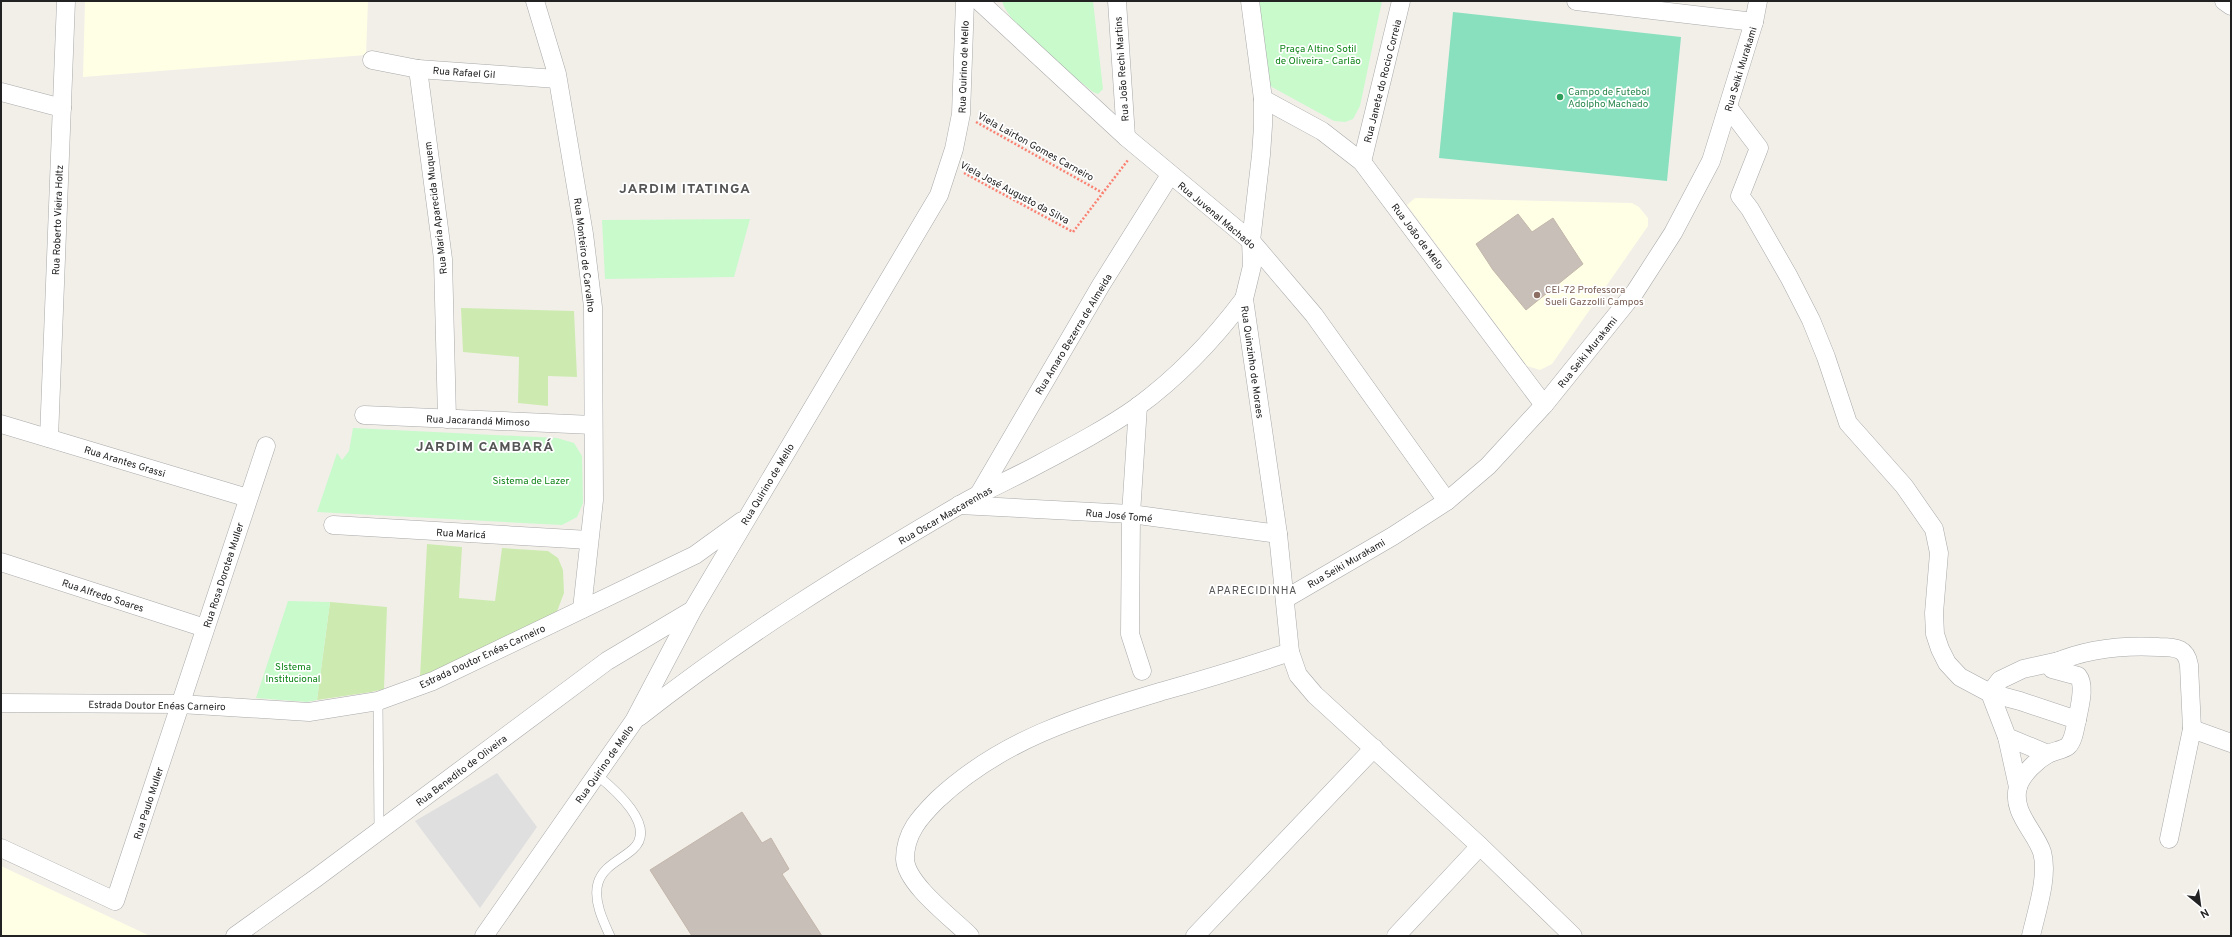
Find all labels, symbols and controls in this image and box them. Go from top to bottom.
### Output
street label: Rua João Rechi Martins [1112,16,1133,122]
street label: Rua Janete do Rocio Correia [1362,18,1405,145]
street label: Rua Quirino de Mello [956,20,973,114]
street label: Rua Seiki Murakami [1722,26,1761,113]
park label: Praça Altino Sotil de Oliveira - Carlão [1275,43,1361,68]
street label: Rua Rafael Gil [432,65,496,82]
place label: Campo de Futebol Adolpho Machado [1568,86,1650,111]
marker: Campo de Futebol Adolpho Machado [1555,92,1565,102]
street label: Viela Lairton Gomes Carneiro [975,110,1096,185]
street label: Rua Maria Aparecida Muquem [422,141,451,275]
street label: Viela José Augusto da Silva [957,159,1071,228]
street label: Rua Roberto Vieira Holtz [50,165,67,276]
street label: Rua Juvenal Machado [1174,180,1258,253]
district label: JARDIM ITATINGA [619,181,751,198]
street label: Rua Monteiro de Carvalho [570,197,597,314]
street label: Rua João de Melo [1388,201,1446,273]
street label: Rua Amaro Bezerra de Almeida [1033,272,1116,398]
place label: CEI-72 Professora Sueli Gazzolli Campos [1545,284,1644,309]
marker: CEI-72 Professora Sueli Gazzolli Campos [1532,290,1542,300]
street label: Rua Quinzinho de Moraes [1237,305,1266,420]
street label: Rua Seiki Murakami [1555,315,1621,391]
street label: Rua Jacarandá Mimoso [426,413,531,430]
district label: JARDIM CAMBARÁ [416,438,554,456]
street label: Rua Quirino de Mello [739,441,798,528]
street label: Rua Arantes Grassi [82,444,167,481]
park label: Sistema de Lazer [493,475,570,488]
street label: Rua Oscar Mascarenhas [896,484,995,548]
street label: Rua José Tomé [1085,507,1153,526]
street label: Rua Rosa Dorotea Muller [201,521,248,630]
street label: Rua Maricá [436,527,486,542]
street label: Rua Seiki Murakami [1305,537,1388,592]
street label: Rua Alfredo Soares [60,577,145,616]
district label: APARECIDINHA [1208,584,1298,598]
street label: Estrada Doutor Enéas Carneiro [418,622,548,692]
park label: SIstema Institucional [266,661,320,686]
street label: Estrada Doutor Enéas Carneiro [88,699,226,714]
street label: Rua Quirino de Mello [573,723,637,807]
street label: Rua Benedito de Oliveira [414,733,510,810]
street label: Rua Paulo Muller [132,765,167,841]
north arrow [2180,885,2220,925]
text: N [2198,905,2211,921]

